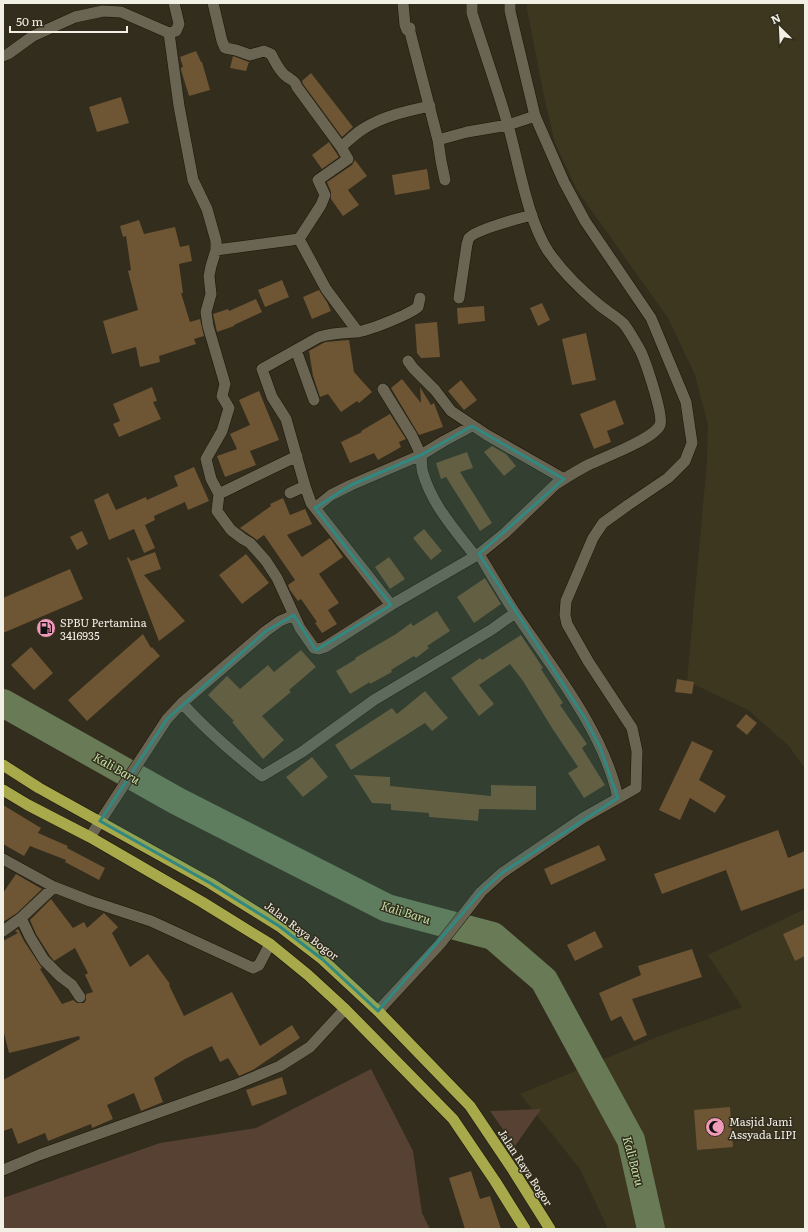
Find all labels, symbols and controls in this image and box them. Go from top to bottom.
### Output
scale bar [10,8,127,34]
north arrow [760,8,800,48]
text: N [768,9,783,27]
text: 50 m [16,12,43,30]
place label: SPBU Pertamina 3416935 [60,614,147,643]
fuel station icon: SPBU Pertamina 3416935 [35,617,57,639]
water label: Kali Baru [90,748,144,789]
water label: Kali Baru [379,896,434,928]
street label: Jalan Raya Bogor [262,897,343,964]
place label: Masjid Jami Assyada LIPI [729,1113,796,1142]
mosque icon: Masjid Jami Assyada LIPI [704,1116,726,1138]
street label: Jalan Raya Bogor [495,1125,557,1209]
water label: Kali Baru [619,1134,650,1189]

